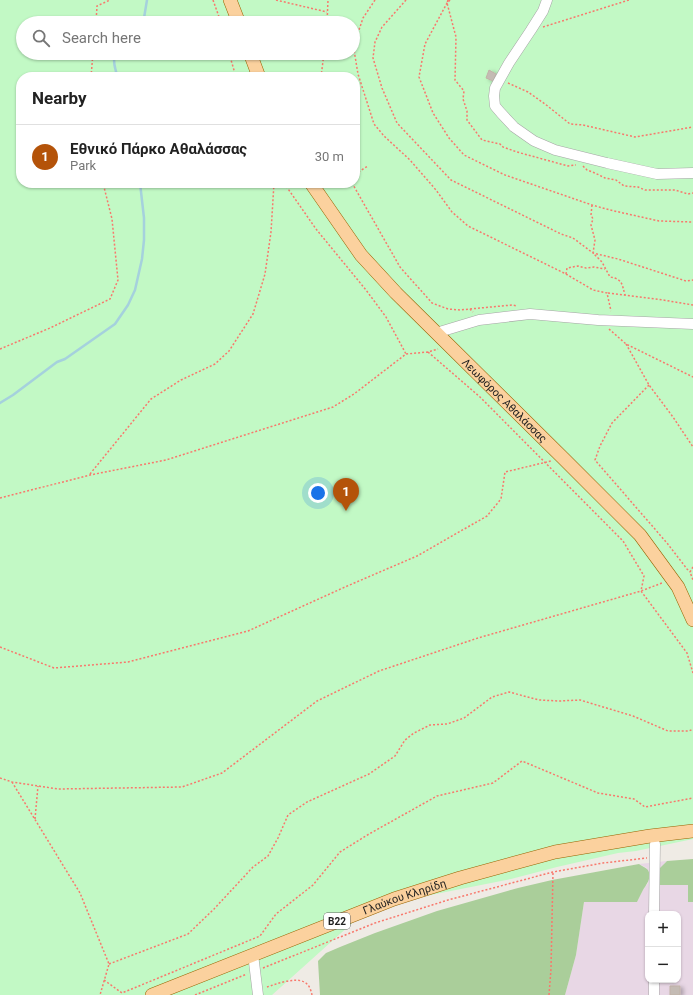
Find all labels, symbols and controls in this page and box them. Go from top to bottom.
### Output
search box [16,16,360,60]
icon: search [30,27,52,49]
text: Search here [62,29,141,47]
text: Nearby [32,88,87,108]
text: Εθνικό Πάρκο Αθαλάσσας [70,140,247,158]
text: 1 [41,149,49,164]
text: 30 m [315,149,344,164]
text: Park [70,158,96,173]
street label: Λεωφόρος Αθαλάσσας [459,356,549,445]
pin: 1 [333,478,359,511]
your location [308,483,328,503]
street label: Γλαύκου Κληρίδη [361,877,448,918]
map controls [645,911,681,983]
button: + [645,911,681,947]
road number: B22 [324,913,350,929]
button: − [645,947,681,983]

